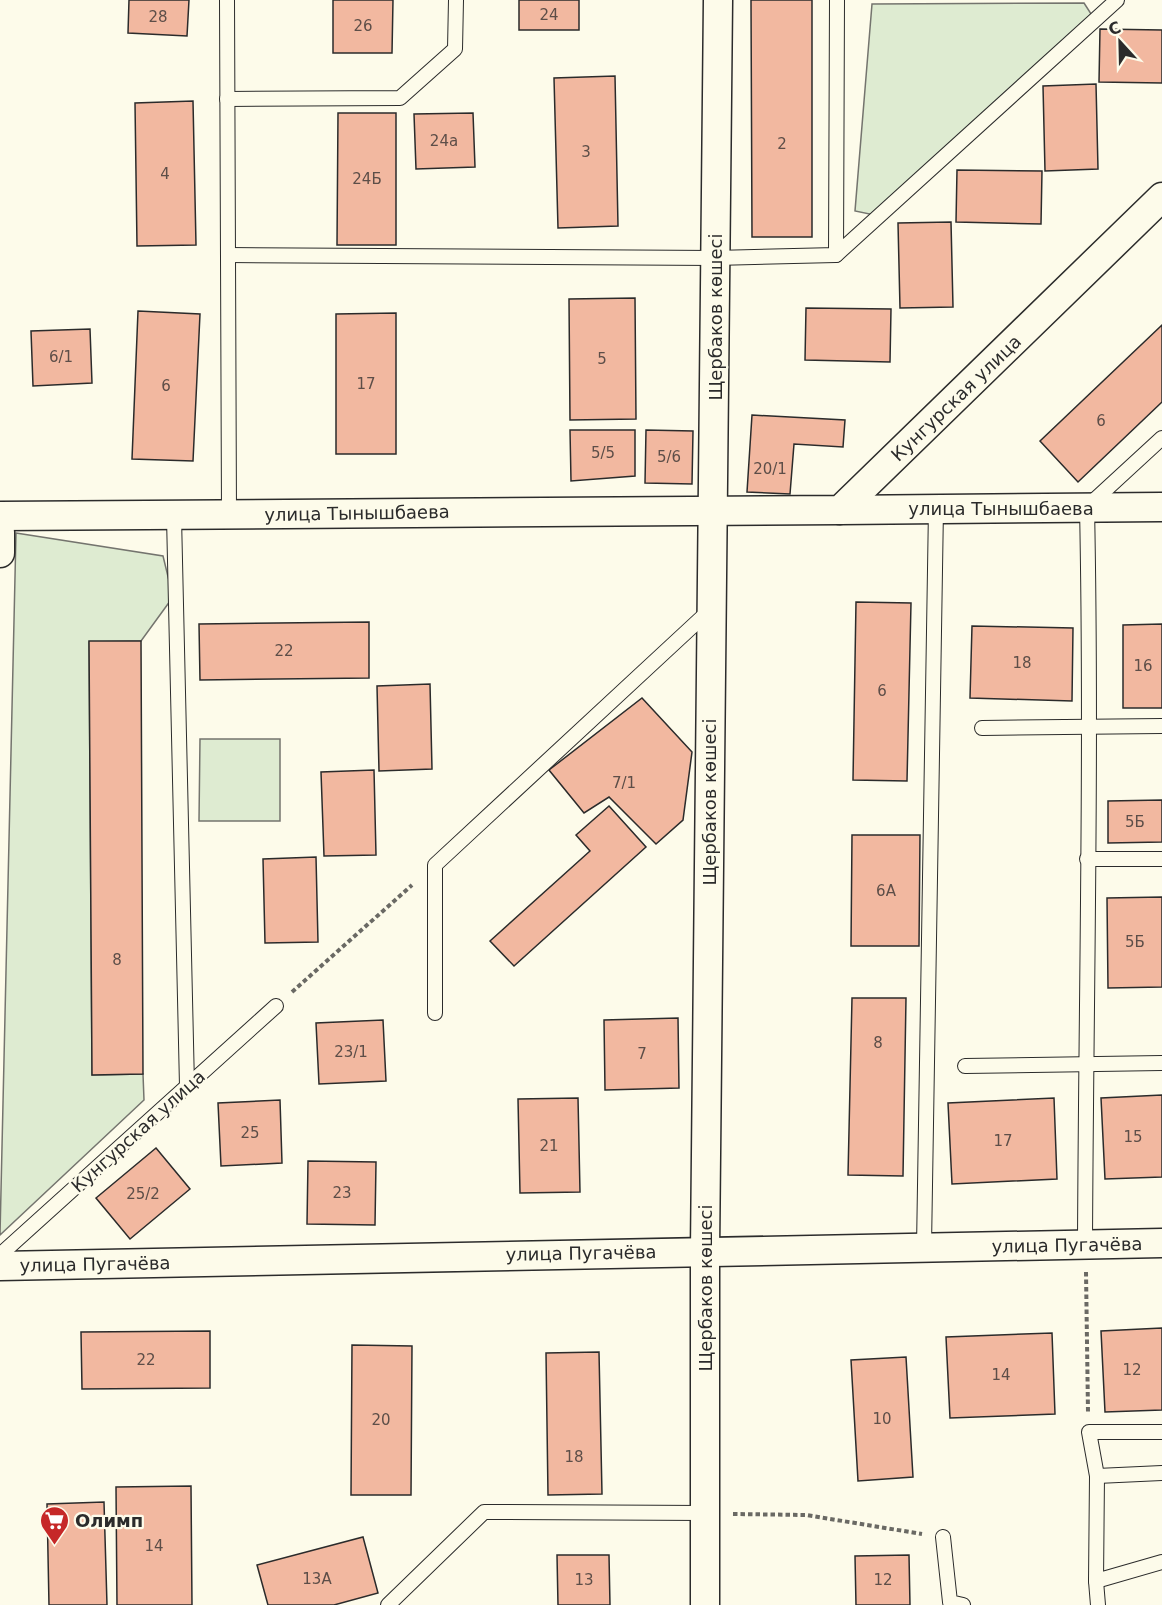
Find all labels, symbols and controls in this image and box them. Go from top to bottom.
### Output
house number: 24 [539,6,559,24]
house number: 28 [148,8,168,26]
north arrow [1090,12,1150,72]
house number: 26 [353,17,373,35]
text: С [1106,18,1124,40]
house number: 24а [430,132,458,150]
house number: 2 [777,135,787,153]
house number: 3 [581,143,591,161]
house number: 4 [160,165,170,183]
house number: 24Б [352,170,382,188]
street label: Щербаков көшесі [705,234,726,400]
street label: Кунгурская улица [887,331,1025,465]
house number: 6/1 [49,348,73,366]
house number: 5 [597,350,607,368]
house number: 17 [356,375,376,393]
house number: 6 [161,377,171,395]
house number: 6 [1096,412,1106,430]
house number: 5/5 [591,444,615,462]
house number: 5/6 [657,448,681,466]
house number: 20/1 [753,460,787,478]
street label: улица Тынышбаева [908,498,1094,519]
street label: улица Тынышбаева [264,501,450,525]
house number: 22 [274,642,294,660]
house number: 18 [1012,654,1032,672]
house number: 16 [1133,657,1153,675]
house number: 6 [877,682,887,700]
street label: Щербаков көшесі [699,719,720,885]
house number: 7/1 [612,774,636,792]
house number: 5Б [1125,813,1145,831]
house number: 6А [876,882,897,900]
house number: 5Б [1125,933,1145,951]
house number: 8 [112,951,122,969]
house number: 8 [873,1034,883,1052]
house number: 23/1 [334,1043,368,1061]
house number: 7 [637,1045,647,1063]
street label: Кунгурская улица [67,1066,209,1196]
house number: 25 [240,1124,260,1142]
house number: 15 [1123,1128,1143,1146]
house number: 17 [993,1132,1013,1150]
house number: 21 [539,1137,559,1155]
house number: 23 [332,1184,352,1202]
house number: 25/2 [126,1185,160,1203]
street label: Щербаков көшесі [695,1205,716,1371]
street label: улица Пугачёва [991,1233,1143,1257]
street label: улица Пугачёва [505,1241,657,1265]
street label: улица Пугачёва [19,1252,171,1276]
house number: 22 [136,1351,156,1369]
house number: 12 [1122,1361,1142,1379]
house number: 14 [991,1366,1011,1384]
house number: 10 [872,1410,892,1428]
house number: 20 [371,1411,391,1429]
house number: 18 [564,1448,584,1466]
supermarket icon: Олимп [38,1504,70,1546]
place label: Олимп [75,1510,143,1531]
house number: 14 [144,1537,164,1555]
house number: 13А [302,1570,332,1588]
house number: 13 [574,1571,594,1589]
house number: 12 [873,1571,893,1589]

